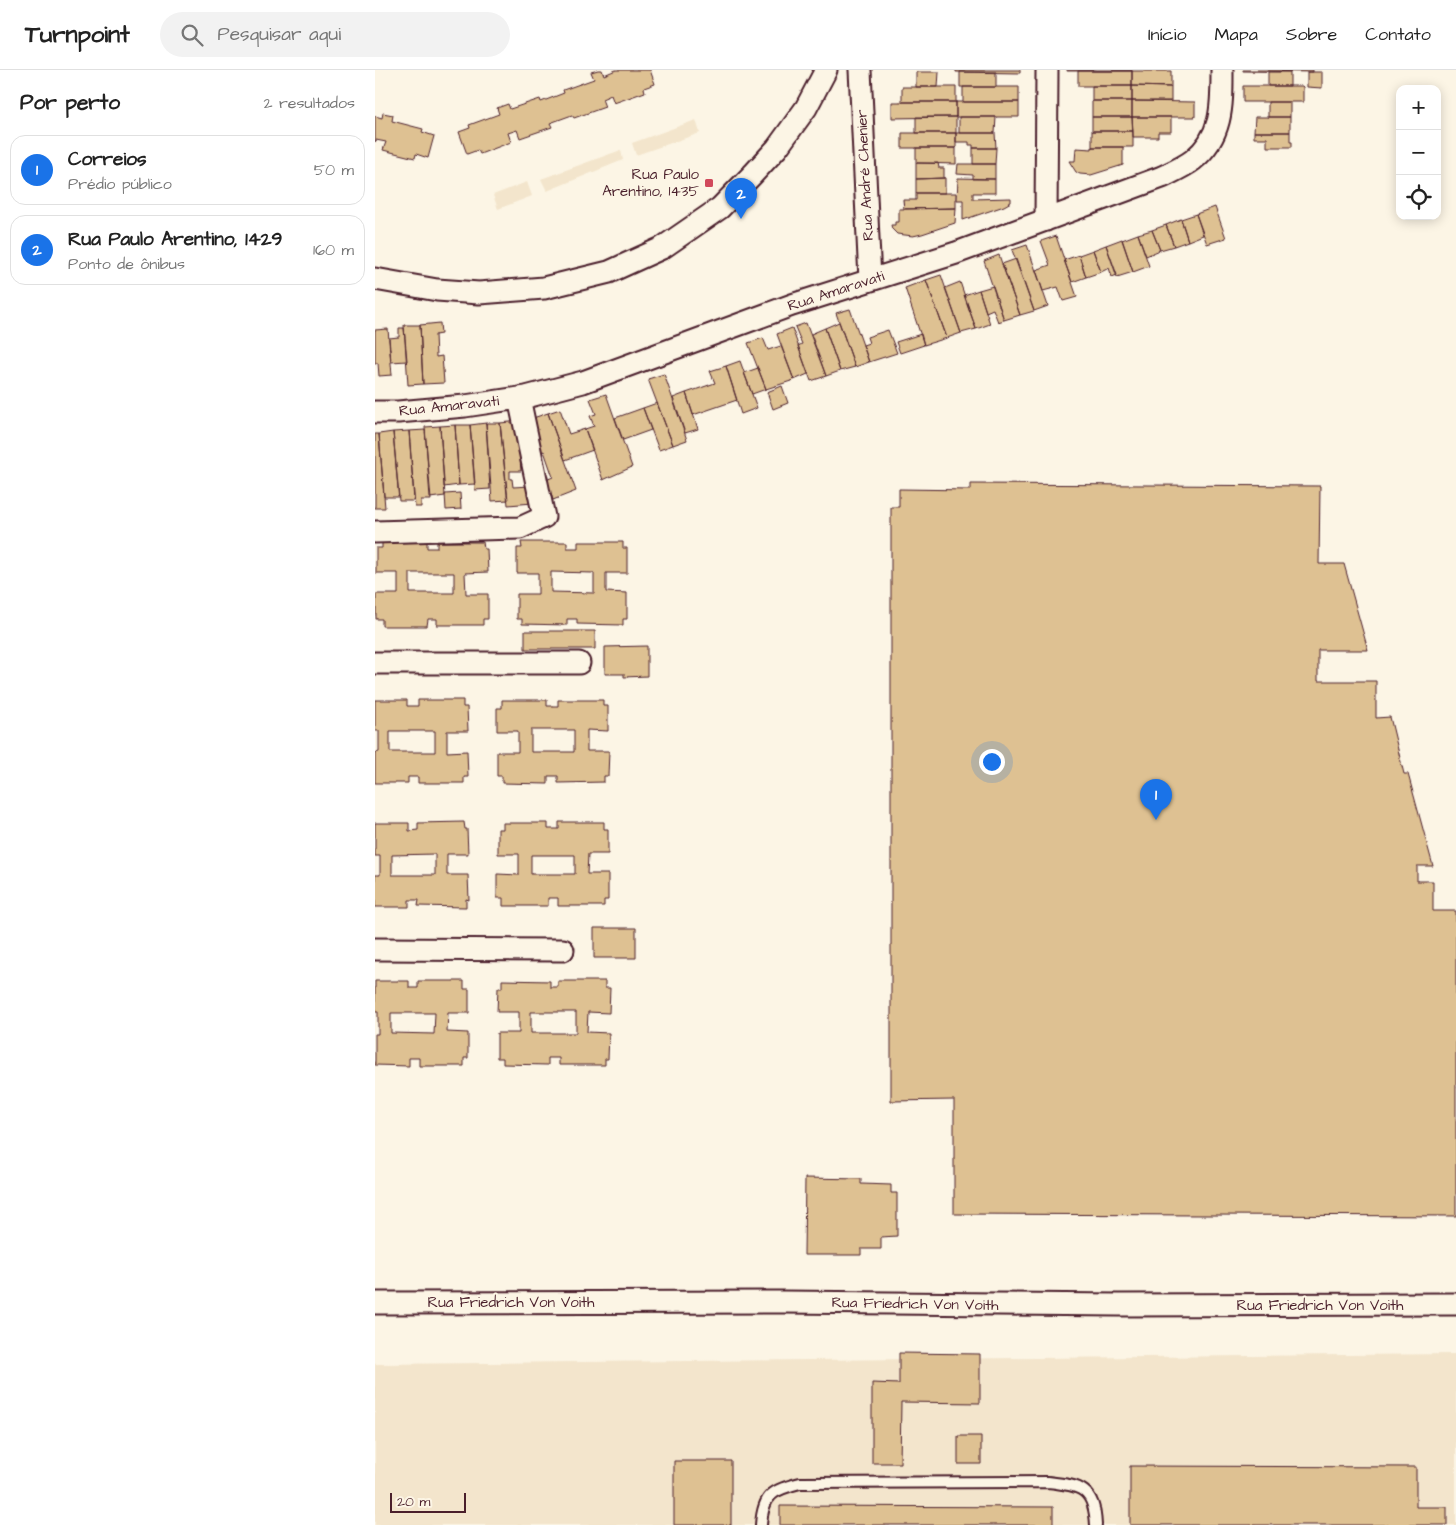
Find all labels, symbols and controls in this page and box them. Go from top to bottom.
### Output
search box [160,12,510,57]
text: Turnpoint [25,18,130,52]
icon: search [178,21,206,49]
text: Pesquisar aqui [218,21,341,48]
text: Início [1148,22,1187,47]
text: Mapa [1215,22,1258,47]
text: Sobre [1286,22,1337,47]
text: Contato [1365,22,1431,47]
map controls [1396,85,1441,220]
button: + [1396,85,1441,130]
text: Por perto [20,88,120,117]
text: 2 resultados [263,92,355,114]
street label: Rua André Chenier [851,109,879,241]
button: − [1396,130,1441,175]
text: Correios [68,146,147,173]
text: 1 [36,159,38,181]
text: 50 m [314,159,354,181]
place label: Rua Paulo Arentino, 1435 [602,164,700,202]
text: Prédio público [68,173,172,195]
button: locate [1396,175,1441,220]
marker: Rua Paulo Arentino, 1435 [703,177,715,189]
pin: 2 [725,178,757,219]
text: Rua Paulo Arentino, 1429 [68,226,282,253]
text: 2 [32,239,42,261]
text: 160 m [313,239,354,261]
text: Ponto de ônibus [68,253,185,275]
street label: Rua Amaravati [785,265,888,317]
street label: Rua Amaravati [398,390,501,422]
your location [979,749,1005,775]
pin: 1 [1140,779,1172,820]
street label: Rua Friedrich Von Voith [427,1292,595,1313]
street label: Rua Friedrich Von Voith [831,1292,999,1316]
street label: Rua Friedrich Von Voith [1236,1295,1404,1316]
scale bar [390,1490,466,1513]
text: 20 m [397,1492,430,1512]

